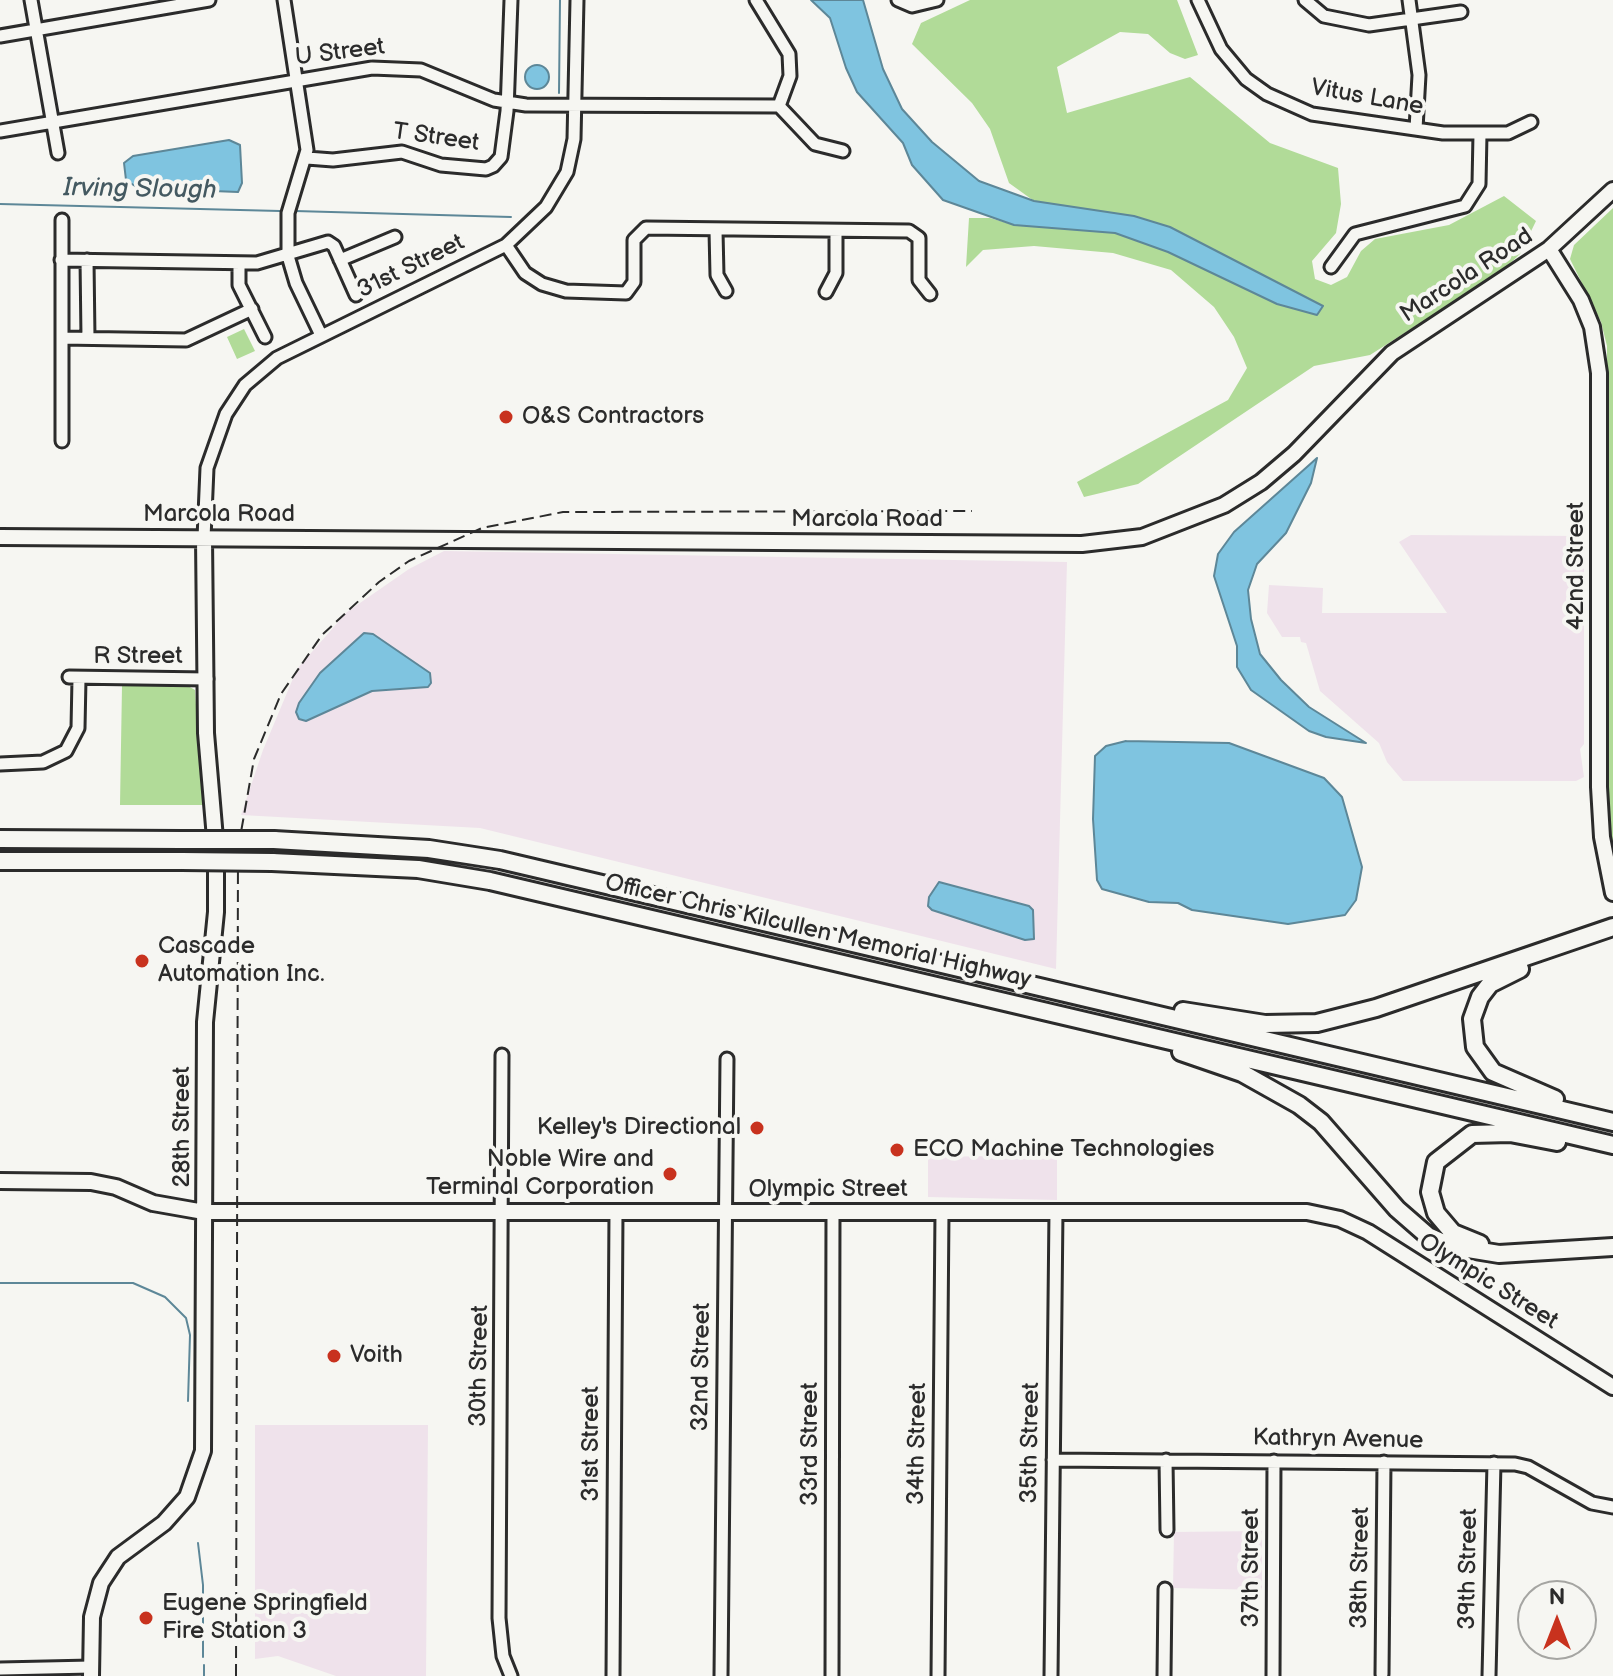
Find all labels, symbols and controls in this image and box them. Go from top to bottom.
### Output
street label: U Street [294,33,386,73]
street label: Vitus Lane [1308,74,1426,122]
street label: T Street [391,118,481,158]
water label: Irving Slough [63,173,217,207]
street label: Marcola Road [1395,222,1539,330]
street label: 31st Street [353,229,469,305]
place label: O&S Contractors [522,403,704,431]
marker: O&S Contractors [497,408,515,426]
street label: Marcola Road [143,501,295,529]
street label: 42nd Street [1563,502,1591,630]
street label: Marcola Road [791,506,943,534]
street label: R Street [93,643,183,671]
street label: Officer Chris Kilcullen Memorial Highway [602,869,1034,995]
place label: Cascade Automation Inc. [158,933,325,989]
marker: Cascade Automation Inc. [133,952,151,970]
street label: 28th Street [169,1066,197,1188]
place label: Kelley's Directional [537,1114,741,1142]
marker: Kelley's Directional [748,1119,766,1137]
place label: ECO Machine Technologies [913,1136,1214,1164]
marker: ECO Machine Technologies [888,1141,906,1159]
place label: Noble Wire and Terminal Corporation [426,1146,654,1202]
marker: Noble Wire and Terminal Corporation [661,1165,679,1183]
street label: Olympic Street [748,1176,908,1204]
street label: Olympic Street [1413,1228,1563,1336]
street label: 32nd Street [686,1302,718,1432]
street label: 30th Street [465,1305,495,1427]
place label: Voith [350,1342,403,1370]
marker: Voith [325,1347,343,1365]
street label: 33rd Street [797,1382,825,1506]
street label: 35th Street [1016,1382,1046,1504]
street label: 34th Street [903,1383,933,1505]
street label: 31st Street [578,1386,606,1502]
street label: Kathryn Avenue [1252,1424,1424,1456]
street label: 38th Street [1346,1507,1376,1629]
street label: 37th Street [1238,1508,1266,1628]
street label: 39th Street [1454,1508,1484,1630]
north arrow [1517,1580,1597,1660]
text: N [1549,1584,1565,1611]
place label: Eugene Springfield Fire Station 3 [162,1590,368,1646]
marker: Eugene Springfield Fire Station 3 [137,1609,155,1627]

